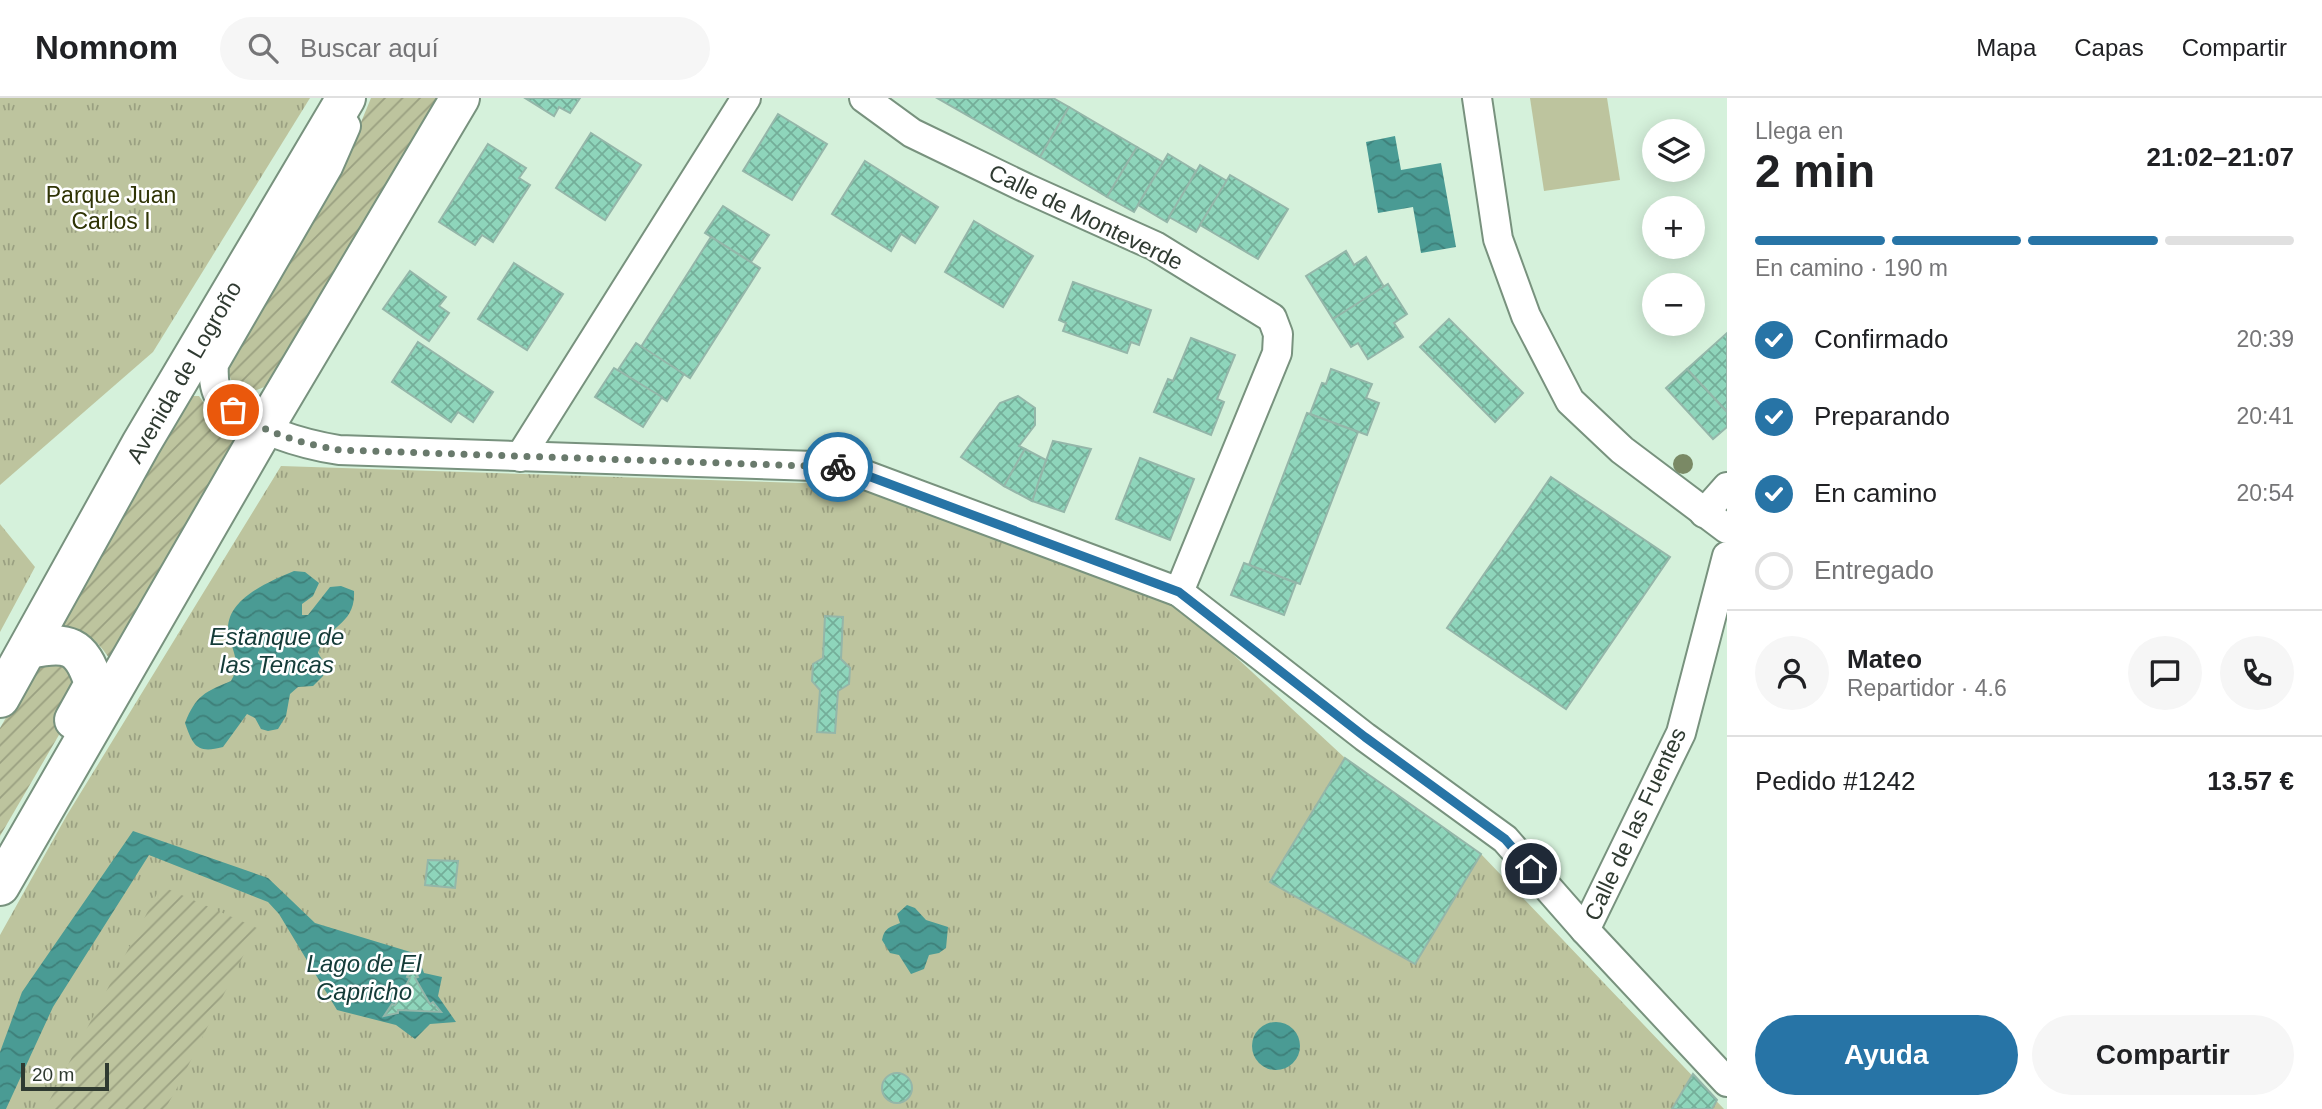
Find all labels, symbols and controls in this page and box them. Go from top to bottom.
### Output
search box [220,17,710,80]
text: Nomnom [35,29,178,66]
icon: search [244,29,282,67]
text: Buscar aquí [300,33,439,63]
text: Mapa [1976,34,2036,61]
text: Capas [2074,34,2144,61]
text: Compartir [2182,34,2287,61]
text: Llega en [1755,118,1843,144]
map controls [1642,119,1705,336]
button: layers [1642,119,1705,182]
text: 21:02–21:07 [2147,142,2294,172]
text: 2 min [1755,145,1875,197]
street label: Calle de Monteverde [985,159,1187,275]
park label: Parque Juan Carlos I [46,182,176,234]
button: + [1642,196,1705,259]
text: En camino · 190 m [1755,255,1948,281]
button: − [1642,273,1705,336]
street label: Avenida de Logroño [121,277,247,467]
icon: check [1755,321,1793,359]
text: Confirmado [1814,324,1948,354]
text: 20:39 [2236,326,2294,352]
pin [203,380,263,440]
icon: bag [214,391,252,429]
icon: check [1755,398,1793,436]
text: Preparando [1814,401,1950,431]
text: 20:41 [2236,403,2294,429]
courier [803,432,873,502]
icon: bike [819,448,857,486]
icon: check [1755,475,1793,513]
text: En camino [1814,478,1937,508]
text: 20:54 [2236,480,2294,506]
text: Entregado [1814,555,1934,585]
water label: Estanque de las Tencas [210,623,344,678]
button: person [1755,636,1829,710]
button: chat [2128,636,2202,710]
button: phone [2220,636,2294,710]
text: Mateo [1847,644,1922,674]
text: Repartidor · 4.6 [1847,675,2007,701]
street label: Calle de las Fuentes [1579,723,1691,925]
text: Pedido #1242 [1755,766,1915,796]
text: 13.57 € [2207,766,2294,796]
pin [1501,839,1561,899]
icon: home [1512,850,1550,888]
water label: Lago de El Capricho [307,950,422,1005]
button: Ayuda [1755,1015,2018,1095]
button: Compartir [2032,1015,2294,1095]
scale bar [21,1060,108,1092]
text: 20 m [32,1064,74,1085]

